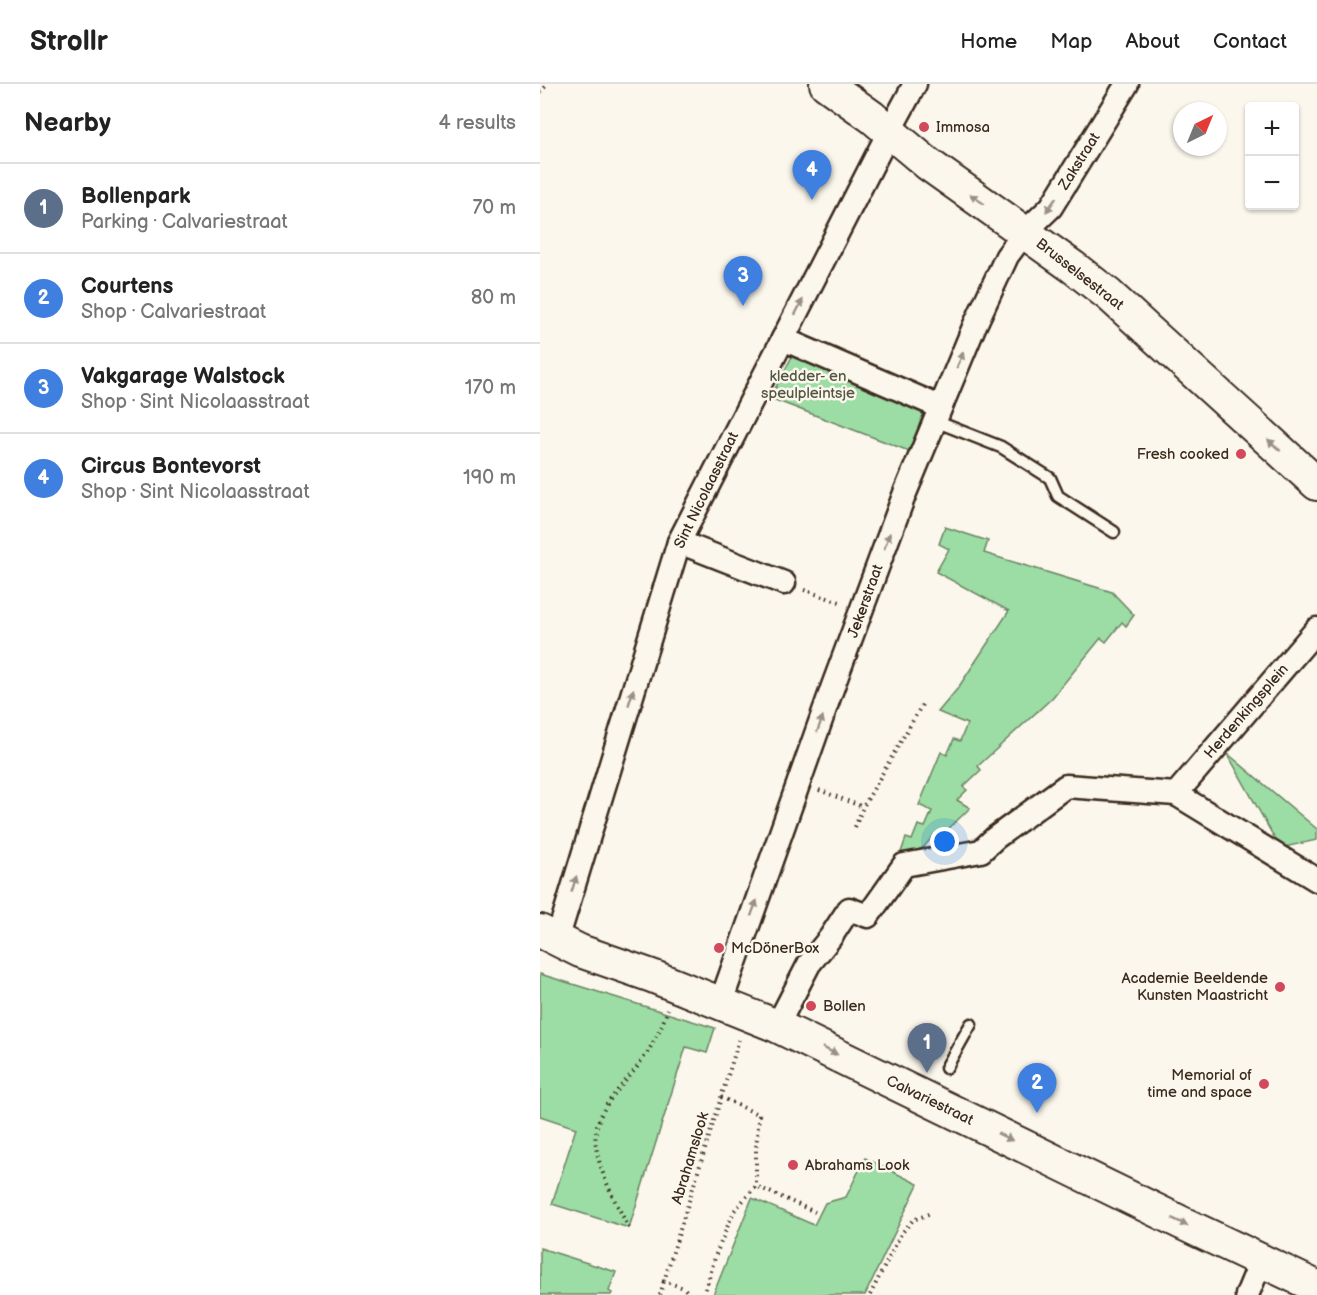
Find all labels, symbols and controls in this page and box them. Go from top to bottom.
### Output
text: Strollr [30,25,108,58]
text: Home [960,29,1017,54]
text: Map [1050,29,1092,54]
text: About [1125,29,1180,54]
text: Contact [1213,29,1287,54]
north arrow [1173,102,1227,156]
map controls [1245,102,1299,210]
button: + [1245,102,1299,156]
text: Nearby [24,108,111,139]
text: 4 results [438,111,516,135]
place label: Immosa [936,118,990,137]
marker: Immosa [917,120,931,134]
street label: Zakstraat [1054,129,1105,194]
pin: 4 [792,150,832,200]
button: − [1245,156,1299,210]
text: Bollenpark [81,183,191,210]
one-way arrow [970,193,986,205]
text: 1 [39,196,48,220]
text: 70 m [472,196,516,220]
one-way arrow [1045,196,1057,212]
text: Parking · Calvariestraat [81,210,288,234]
street label: Brusselsestraat [1032,234,1128,315]
pin: 3 [724,256,762,306]
text: Courtens [81,273,173,300]
text: 2 [38,286,49,310]
text: 80 m [471,286,516,310]
one-way arrow [794,299,804,316]
text: Shop · Calvariestraat [81,300,266,324]
one-way arrow [955,351,965,369]
text: Vakgarage Walstock [81,363,285,390]
park label: kledder- en speulpleintsje [761,367,855,403]
text: 3 [38,376,49,400]
text: 170 m [465,376,516,400]
text: Shop · Sint Nicolaasstraat [81,390,310,414]
street label: Sint Nicolaasstraat [670,428,743,552]
one-way arrow [1267,439,1282,452]
place label: Fresh cooked [1137,445,1229,464]
marker: Fresh cooked [1234,447,1248,461]
text: Circus Bontevorst [81,453,261,480]
text: 4 [38,466,49,490]
text: 190 m [463,466,516,490]
text: Shop · Sint Nicolaasstraat [81,480,310,504]
one-way arrow [883,532,893,550]
street label: Jekerstraat [843,562,888,640]
street label: Herdenkingsplein [1200,660,1293,763]
one-way arrow [627,688,636,706]
one-way arrow [815,715,825,733]
your location [930,827,959,856]
one-way arrow [570,875,580,893]
one-way arrow [750,899,760,917]
place label: McDönerBox [731,939,819,958]
marker: McDönerBox [712,941,726,955]
place label: Academie Beeldende Kunsten Maastricht [1122,969,1268,1005]
marker: Academie Beeldende Kunsten Maastricht [1273,980,1287,994]
place label: Bollen [823,997,866,1016]
marker: Bollen [804,999,818,1013]
pin: 1 [908,1024,946,1073]
one-way arrow [821,1047,838,1056]
pin: 2 [1018,1064,1056,1113]
place label: Memorial of time and space [1147,1066,1252,1102]
street label: Calvariestraat [883,1071,977,1130]
marker: Memorial of time and space [1257,1077,1271,1091]
street label: Abrahamslook [667,1109,714,1207]
one-way arrow [996,1132,1013,1141]
place label: Abrahams Look [805,1156,910,1175]
marker: Abrahams Look [786,1158,800,1172]
one-way arrow [1172,1218,1189,1227]

